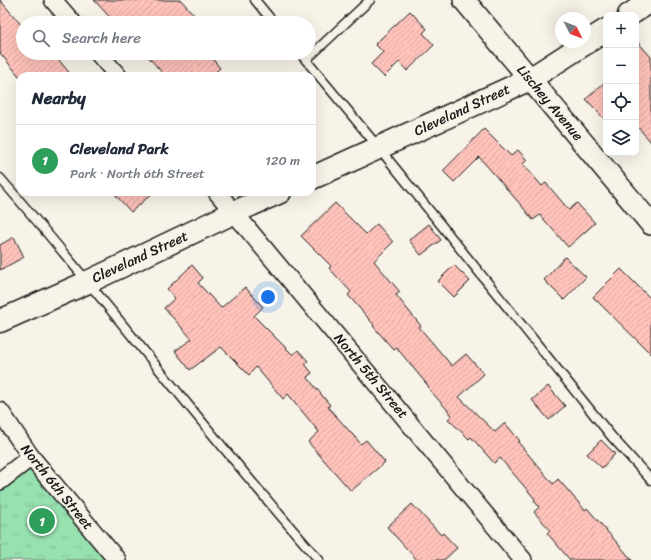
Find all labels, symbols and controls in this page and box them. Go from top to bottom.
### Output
north arrow [555,12,591,48]
map controls [603,12,639,156]
button: + [603,12,639,48]
search box [16,16,316,60]
text: Search here [62,25,141,51]
icon: search [30,27,52,49]
button: − [603,48,639,84]
street label: Lischey Avenue [510,59,590,147]
street label: Cleveland Street [410,77,514,143]
text: Nearby [32,83,86,113]
button: locate [603,84,639,120]
button: layers [603,120,639,156]
text: Cleveland Park [70,136,168,162]
text: 1 [42,149,48,172]
text: 120 m [265,149,300,172]
text: Park · North 6th Street [70,162,205,185]
street label: Cleveland Street [88,224,192,290]
your location [258,287,278,307]
street label: North 5th Street [327,327,415,425]
street label: North 6th Street [14,438,100,536]
pin: 1 [29,506,55,536]

